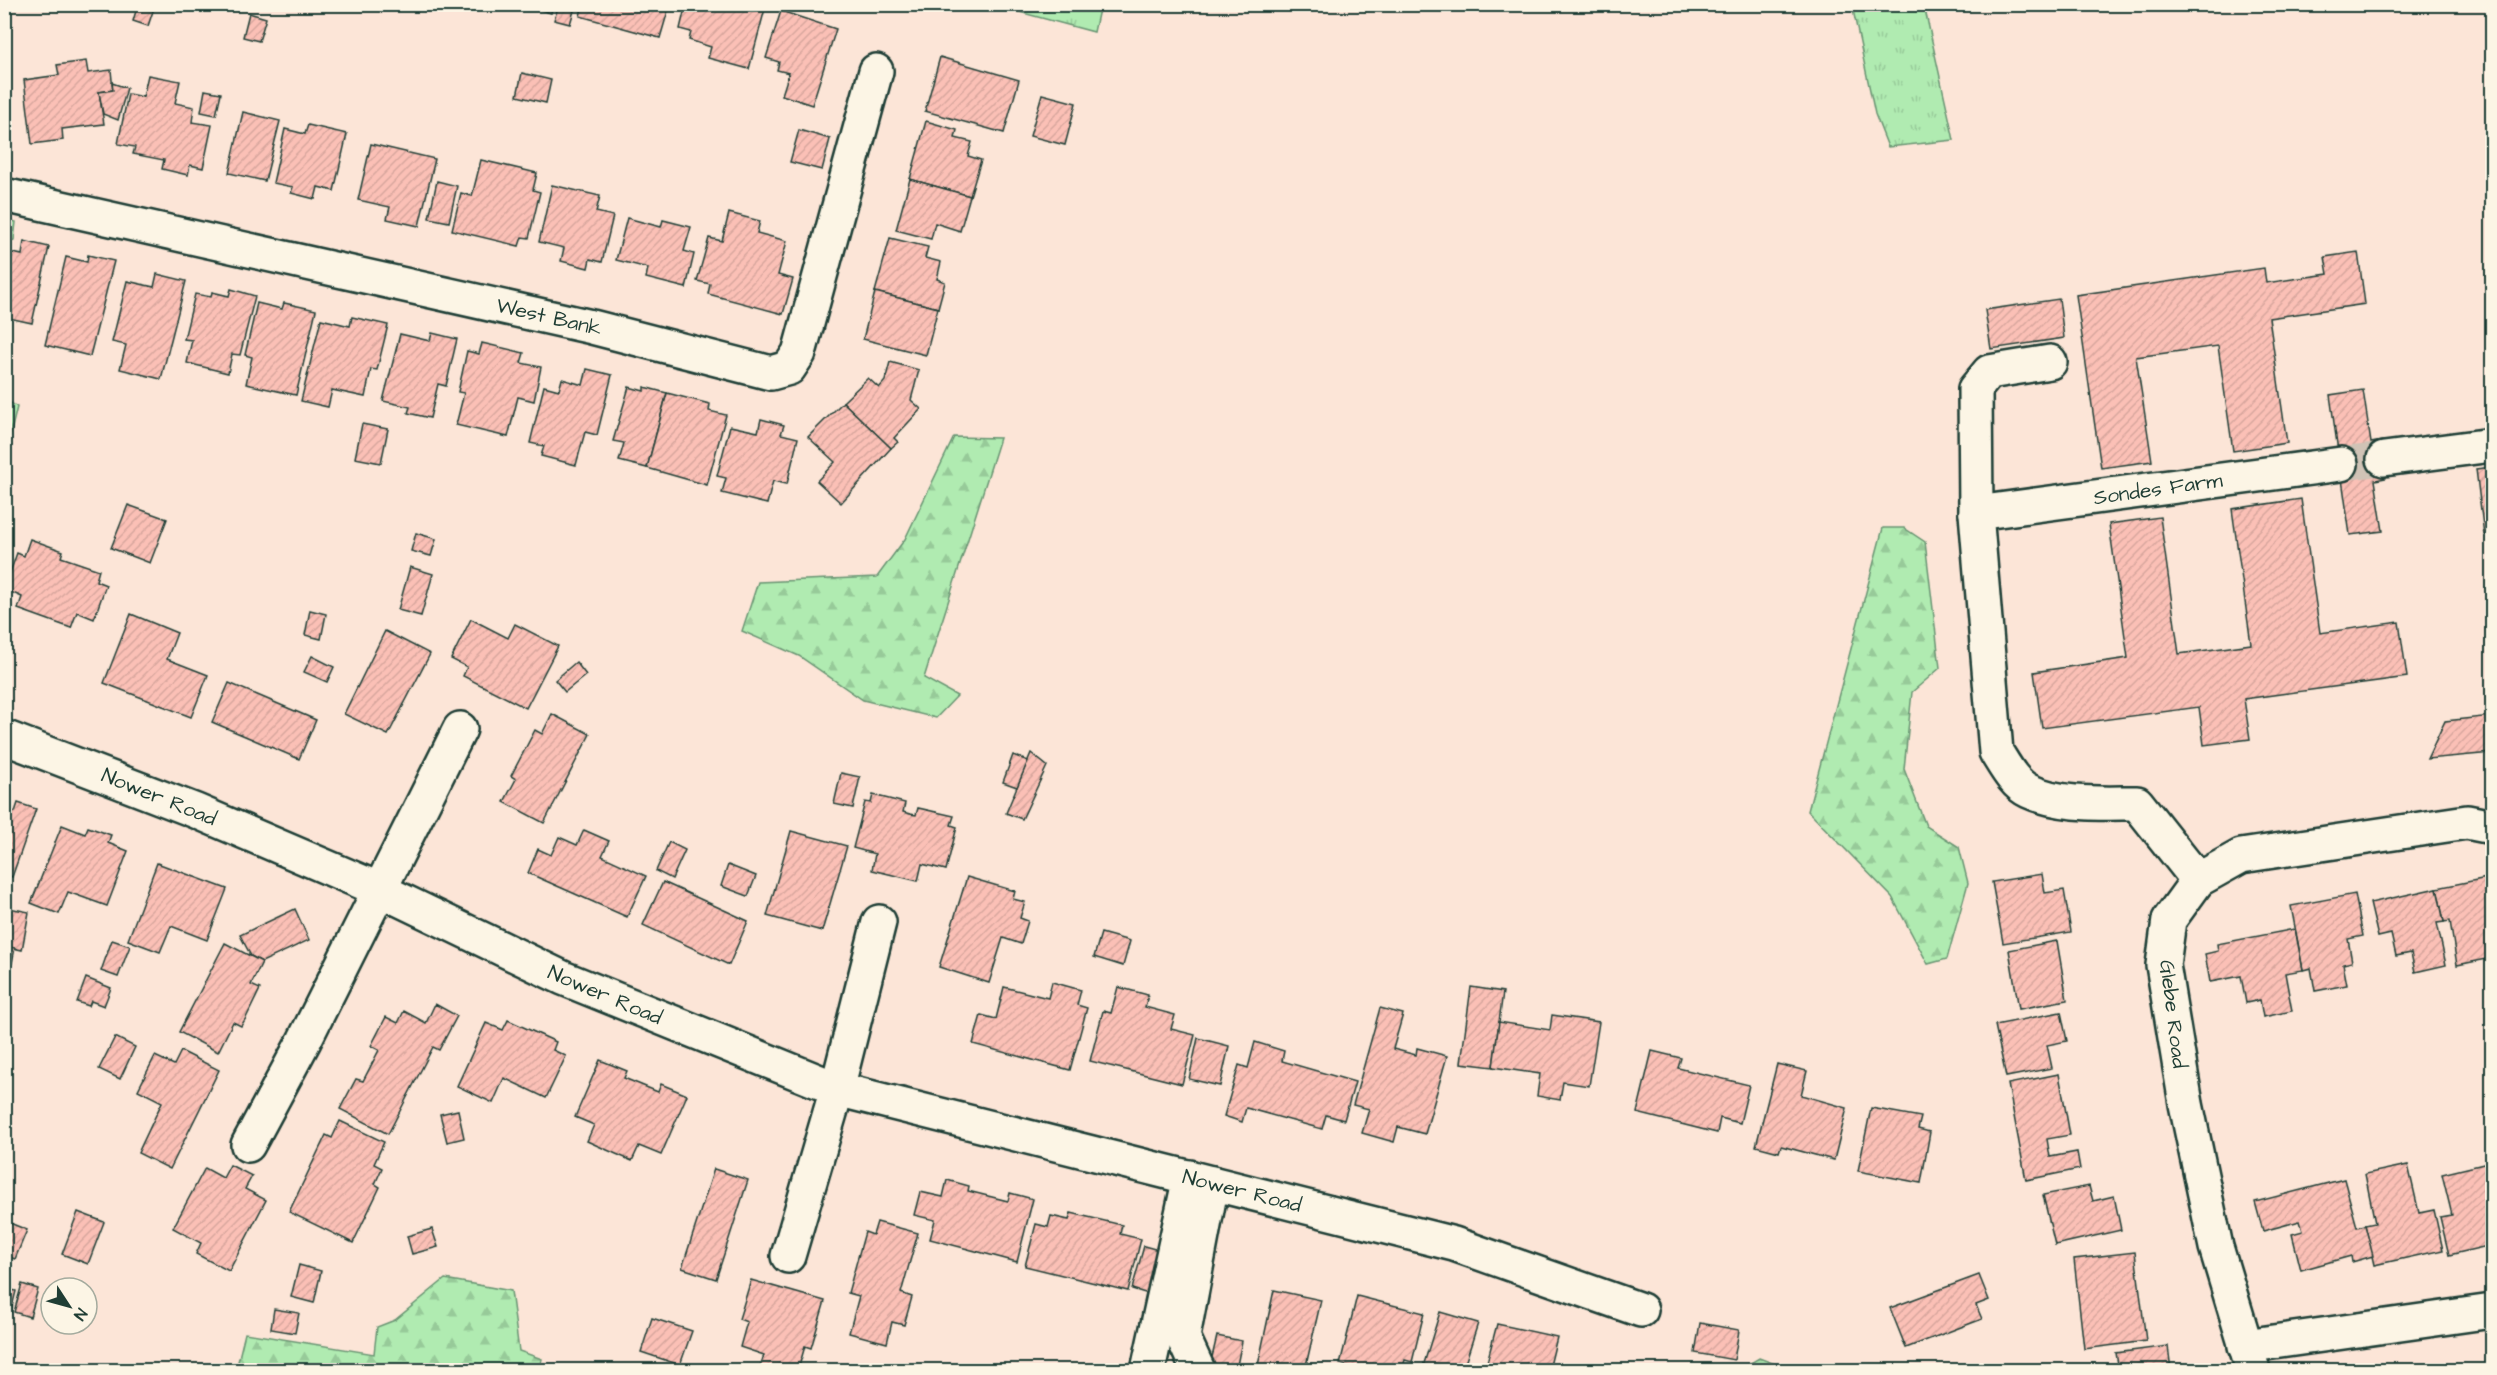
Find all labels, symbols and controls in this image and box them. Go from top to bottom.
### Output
street label: West Bank [493,291,605,343]
street label: Sondes Farm [2092,466,2225,512]
street label: Nower Road [97,761,221,833]
street label: Nower Road [543,958,667,1032]
street label: Glebe Road [2152,958,2194,1070]
street label: Nower Road [1180,1162,1305,1220]
north arrow [39,1276,99,1336]
text: N [68,1304,92,1325]

